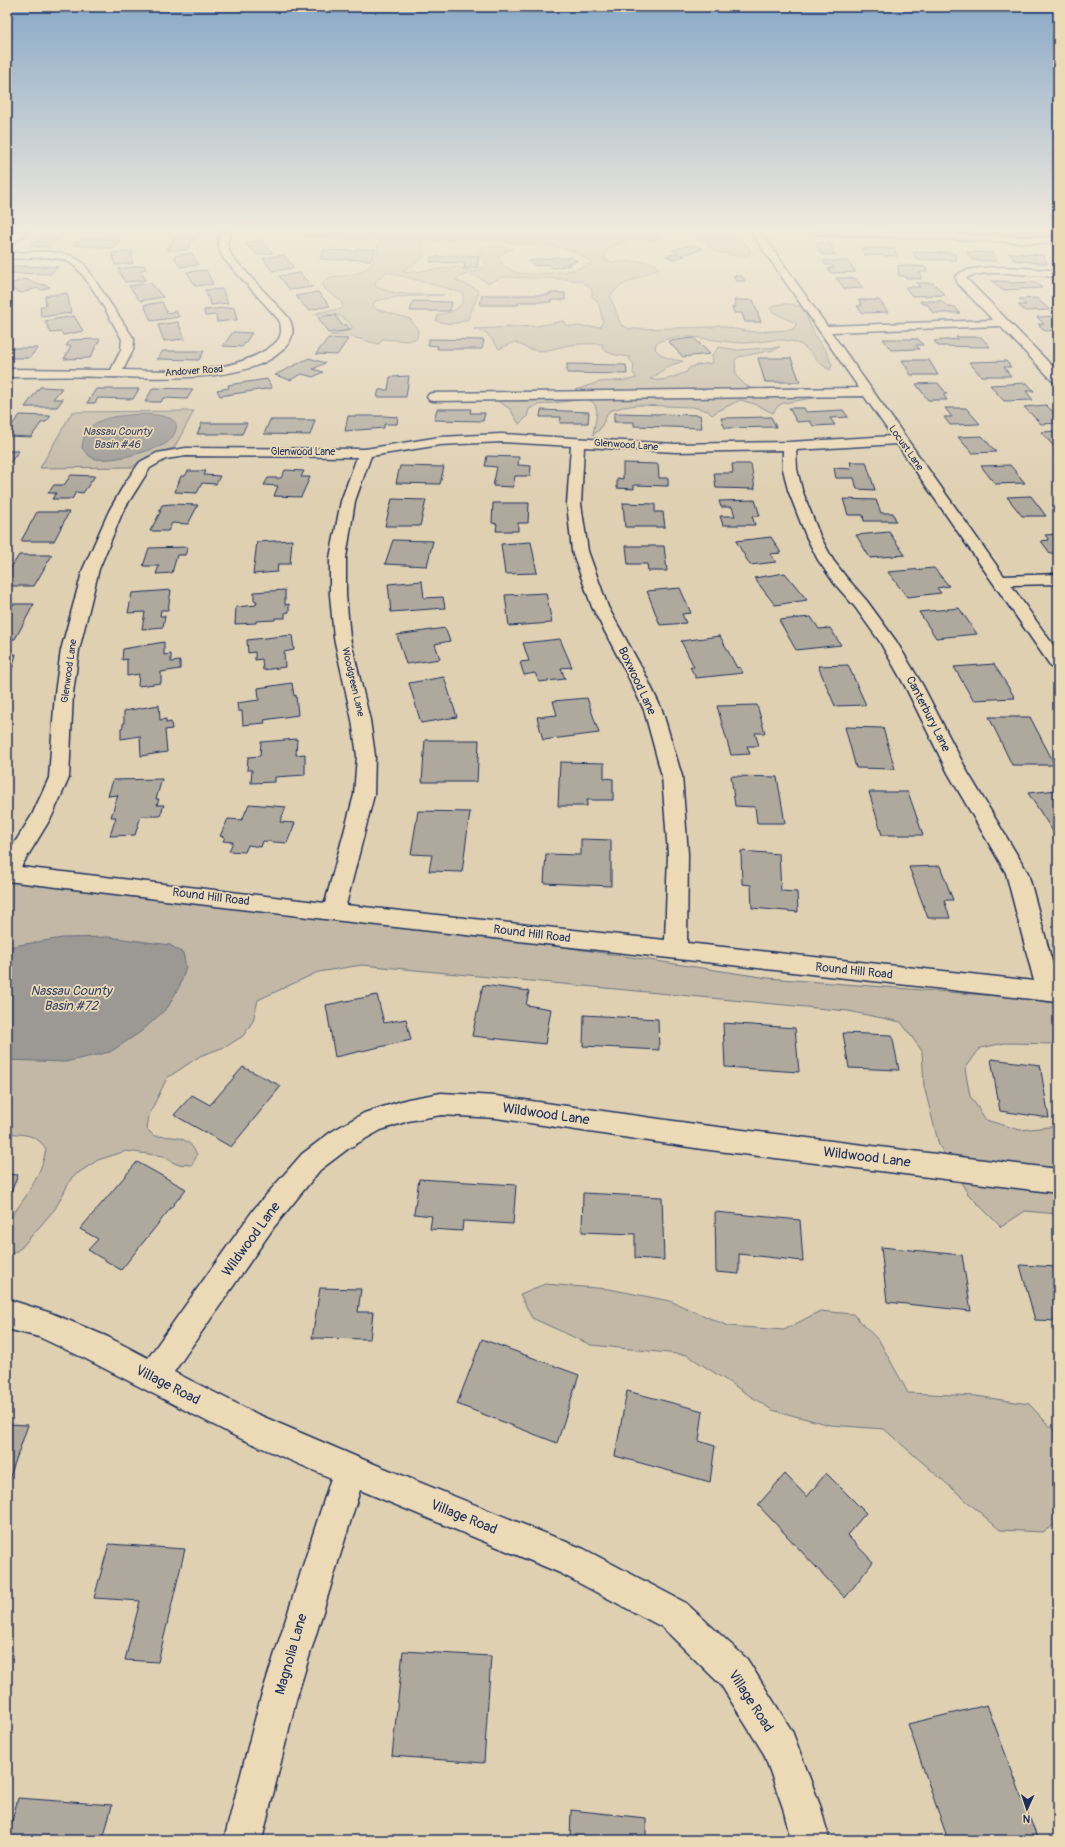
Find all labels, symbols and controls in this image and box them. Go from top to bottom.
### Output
street label: Andover Road [165,363,223,379]
street label: Locust Lane [886,423,926,473]
water label: Nassau County Basin #46 [83,425,153,451]
street label: Glenwood Lane [593,437,659,453]
street label: Glenwood Lane [271,446,335,458]
street label: Glenwood Lane [59,638,79,704]
street label: Boxwood Lane [615,645,659,717]
street label: Woodgreen Lane [339,646,367,718]
street label: Canterbury Lane [902,674,954,754]
street label: Round Hill Road [172,885,251,909]
street label: Round Hill Road [493,922,572,946]
street label: Round Hill Road [815,959,893,983]
water label: Nassau County Basin #72 [30,983,113,1014]
street label: Wildwood Lane [501,1099,591,1129]
street label: Wildwood Lane [822,1143,912,1171]
street label: Wildwood Lane [218,1198,284,1280]
street label: Village Road [133,1362,203,1409]
street label: Village Road [428,1496,500,1538]
street label: Magnolia Lane [271,1611,311,1696]
street label: Village Road [725,1667,777,1735]
north arrow [1007,1789,1047,1829]
text: N [1022,1812,1031,1825]

